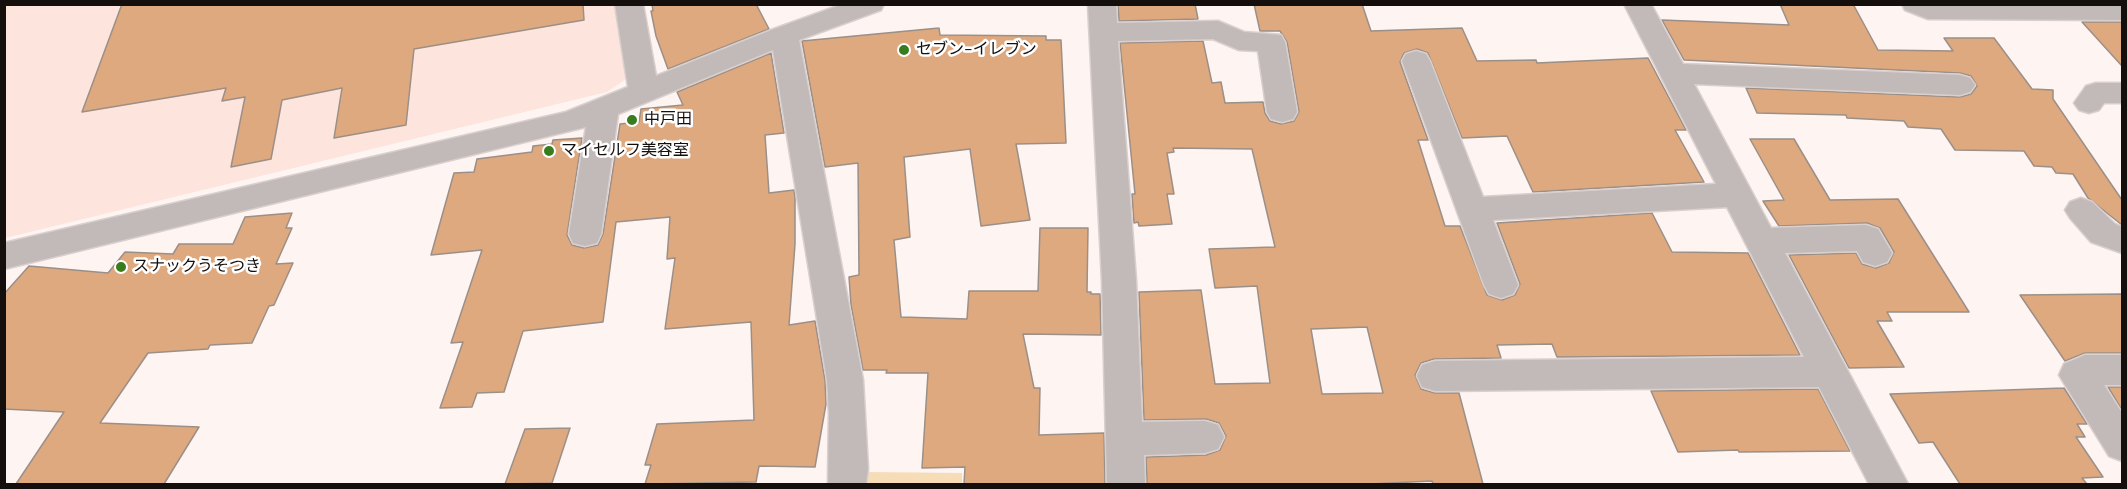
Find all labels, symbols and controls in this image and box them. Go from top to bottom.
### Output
place label: セブン-イレブン [916,40,1037,60]
marker: セブン-イレブン [897,43,911,57]
place label: 中戸田 [644,110,692,130]
marker: 中戸田 [625,113,639,127]
place label: マイセルフ美容室 [561,141,689,161]
marker: マイセルフ美容室 [542,144,556,158]
place label: スナックうそつき [133,257,261,277]
marker: スナックうそつき [114,260,128,274]

